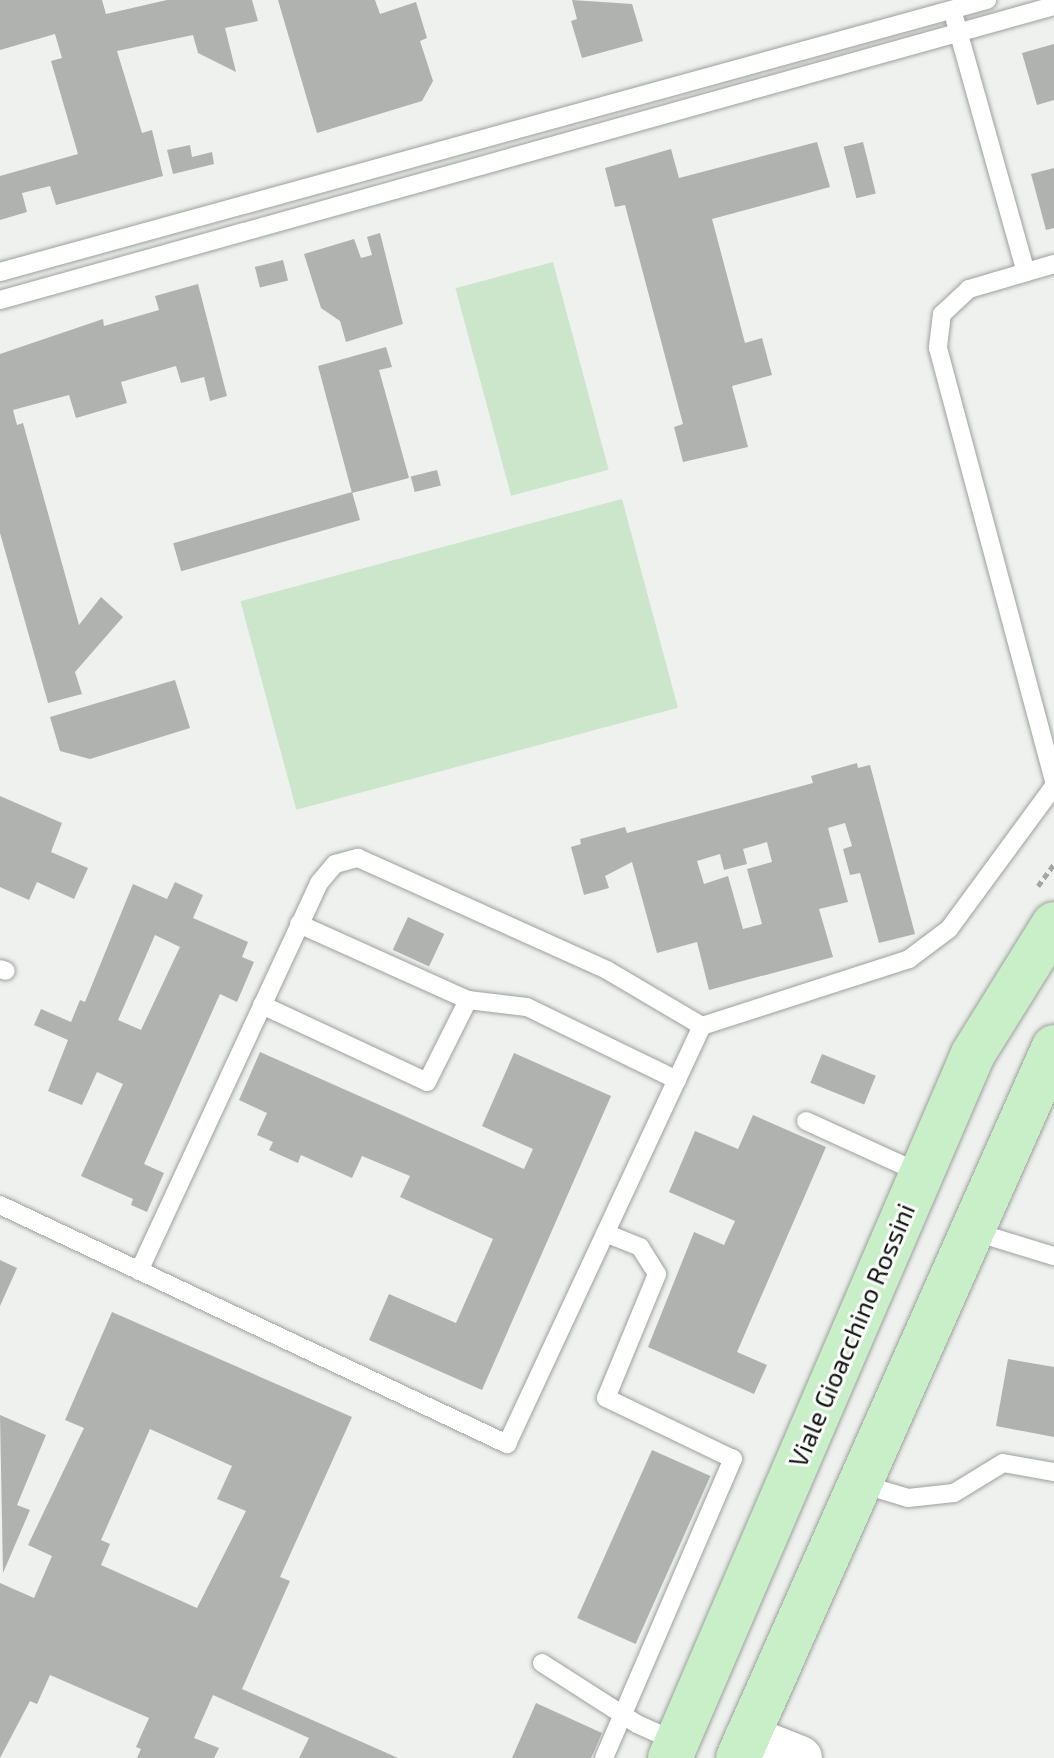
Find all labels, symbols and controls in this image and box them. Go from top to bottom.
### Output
street label: Viale Gioacchino Rossini [781,1198,921,1472]

